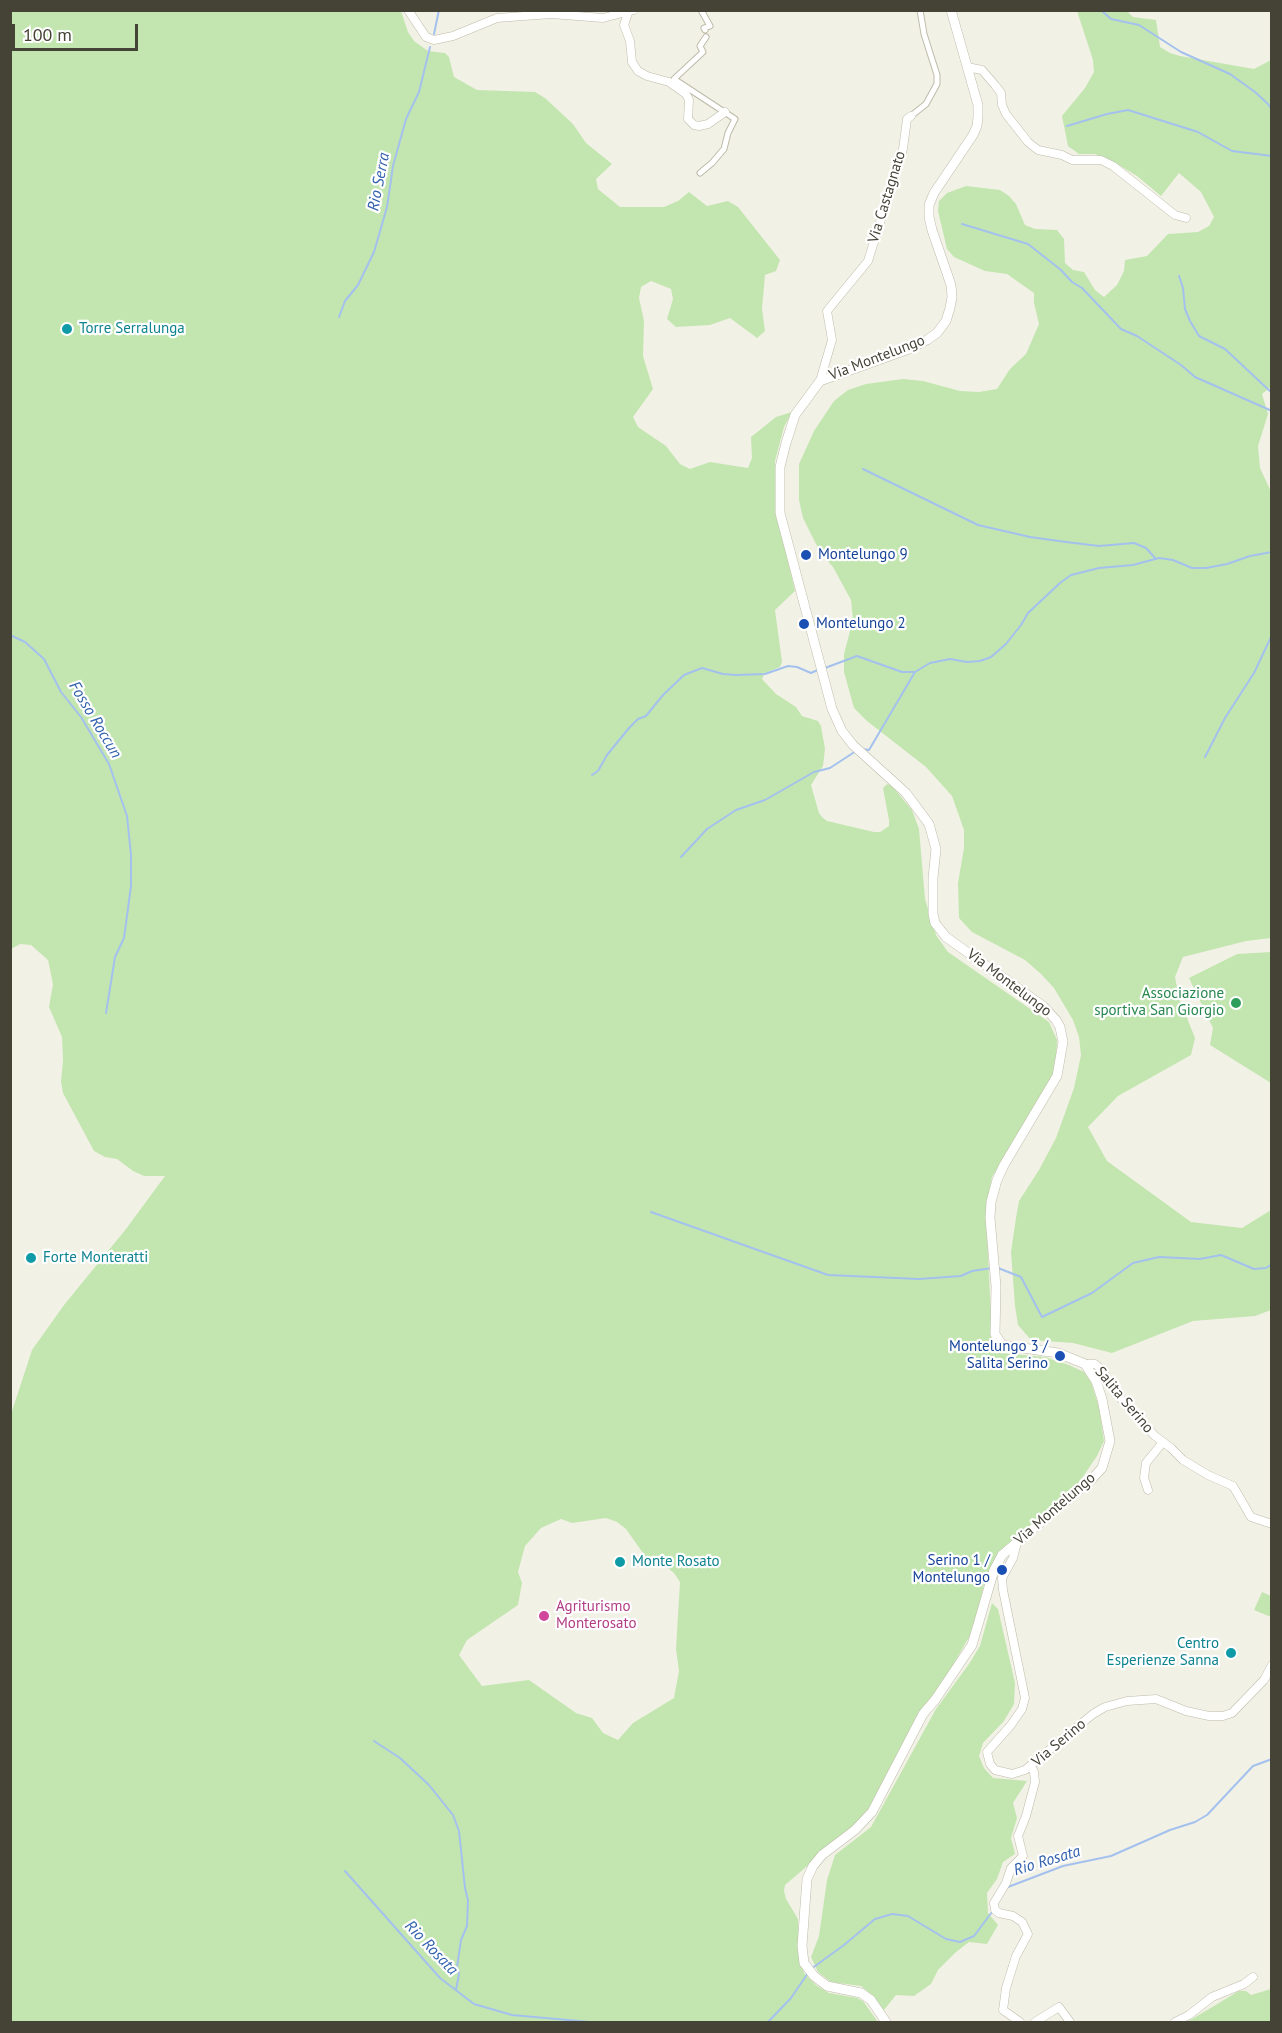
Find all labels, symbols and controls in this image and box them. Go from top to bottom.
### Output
scale bar [15,12,141,50]
text: 100 m [23,23,72,46]
street label: Via Castagnato [864,149,910,245]
water label: Rio Serra [364,151,394,213]
place label: Torre Serralunga [79,320,185,338]
marker: Torre Serralunga [60,322,74,336]
street label: Via Montelungo [826,331,928,385]
place label: Montelungo 9 [818,546,908,564]
marker: Montelungo 9 [799,548,813,562]
place label: Montelungo 2 [816,615,906,633]
marker: Montelungo 2 [797,617,811,631]
water label: Fosso Roccun [64,678,126,762]
street label: Via Montelungo [963,945,1055,1021]
place label: Associazione sportiva San Giorgio [1094,985,1224,1020]
marker: Associazione sportiva San Giorgio [1229,996,1243,1010]
place label: Forte Monteratti [43,1249,148,1267]
marker: Forte Monteratti [24,1251,38,1265]
place label: Montelungo 3 / Salita Serino [949,1338,1048,1373]
marker: Montelungo 3 / Salita Serino [1053,1349,1067,1363]
street label: Salita Serino [1091,1363,1157,1437]
street label: Via Montelungo [1011,1469,1099,1549]
place label: Serino 1 / Montelungo [913,1552,990,1587]
place label: Monte Rosato [632,1553,720,1571]
marker: Monte Rosato [613,1555,627,1569]
marker: Serino 1 / Montelungo [995,1563,1009,1577]
place label: Agriturismo Monterosato [556,1598,637,1633]
marker: Agriturismo Monterosato [537,1609,551,1623]
place label: Centro Esperienze Sanna [1107,1635,1219,1670]
marker: Centro Esperienze Sanna [1224,1646,1238,1660]
street label: Via Serino [1028,1715,1090,1771]
water label: Rio Rosata [1011,1842,1083,1880]
water label: Rio Rosata [400,1917,462,1979]

